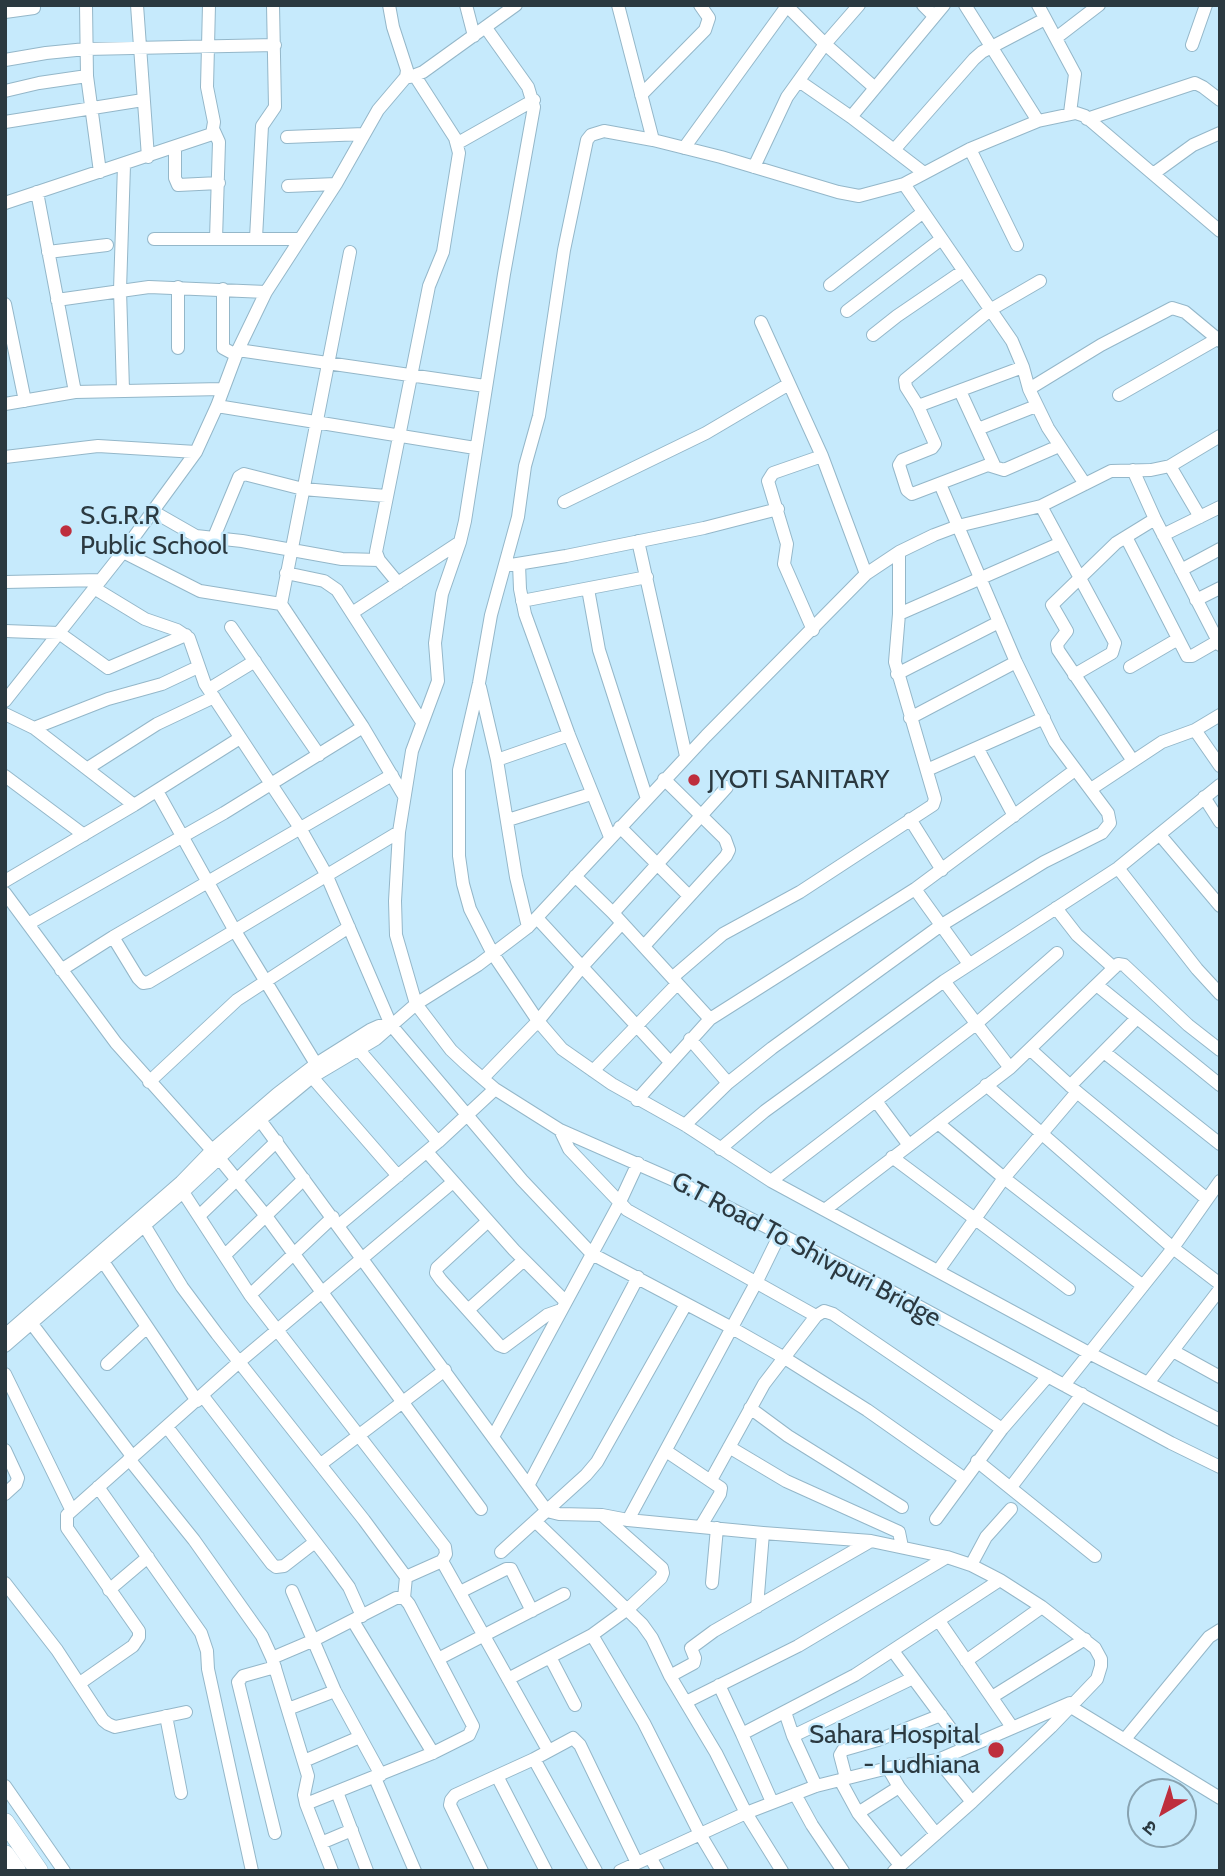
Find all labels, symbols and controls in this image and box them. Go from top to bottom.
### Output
place label: S.G.R.R Public School [80,500,228,562]
marker: S.G.R.R Public School [58,523,74,539]
place label: JYOTI SANITARY [708,764,889,796]
marker: JYOTI SANITARY [686,772,702,788]
street label: G.T Road To Shivpuri Bridge [666,1166,946,1334]
place label: Sahara Hospital - Ludhiana [809,1719,980,1780]
marker: Sahara Hospital - Ludhiana [986,1740,1006,1760]
north arrow [1127,1778,1197,1848]
text: उ [1138,1816,1161,1841]

